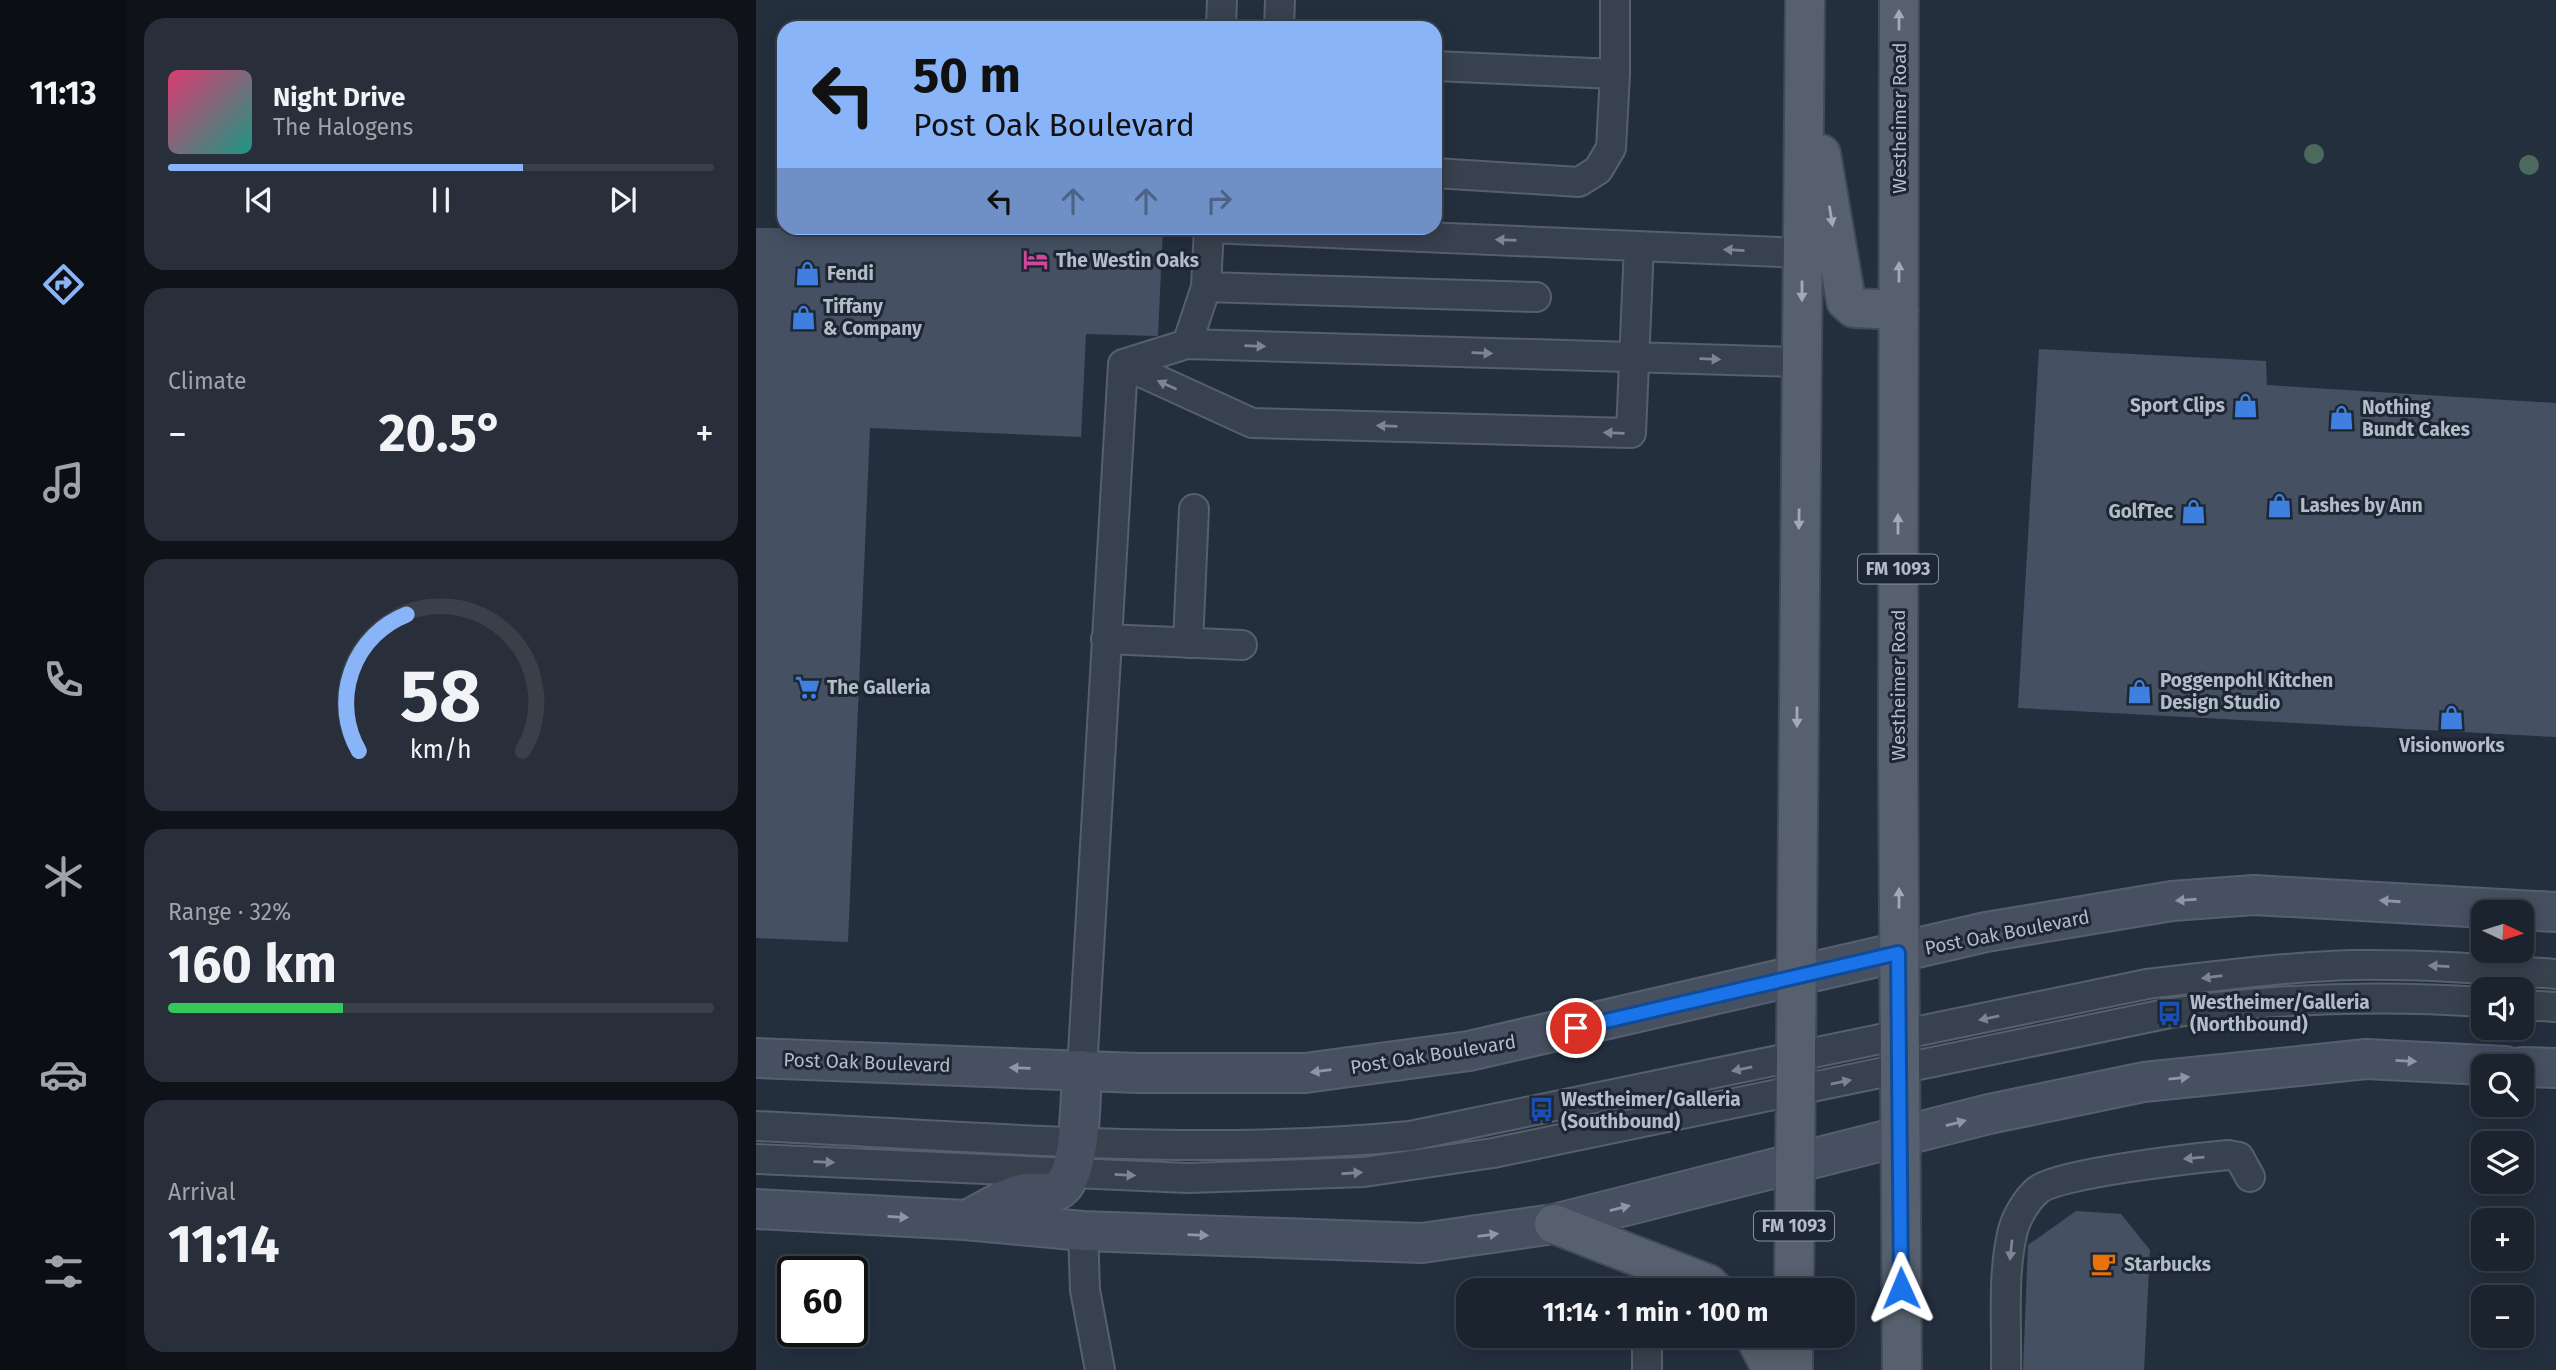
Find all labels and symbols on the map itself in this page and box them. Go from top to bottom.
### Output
one-way arrow [1893,9,1905,31]
street label: Westheimer Road [1888,42,1911,194]
one-way arrow [1826,205,1837,227]
one-way arrow [1495,235,1517,246]
one-way arrow [1722,245,1744,256]
hotel icon: The Westin Oaks [1022,246,1050,274]
place label: The Westin Oaks [1056,249,1199,272]
shop icon: Fendi [793,259,821,287]
one-way arrow [1893,261,1905,283]
place label: Fendi [827,262,874,285]
one-way arrow [1796,281,1808,303]
place label: Tiffany & Company [823,295,922,340]
shop icon: Tiffany & Company [789,303,817,331]
one-way arrow [1244,340,1266,352]
one-way arrow [1472,347,1494,358]
one-way arrow [1699,354,1721,365]
one-way arrow [1157,379,1178,390]
shop icon: Sport Clips [2231,391,2259,419]
place label: Sport Clips [2130,394,2225,417]
place label: Nothing Bundt Cakes [2362,396,2470,441]
shop icon: Nothing Bundt Cakes [2328,404,2356,432]
one-way arrow [1375,421,1397,432]
one-way arrow [1603,427,1625,438]
shop icon: Lashes by Ann [2266,491,2294,519]
place label: Lashes by Ann [2300,494,2423,517]
shop icon: GolfTec [2179,497,2207,525]
place label: GolfTec [2108,500,2173,523]
one-way arrow [1793,508,1805,530]
one-way arrow [1892,513,1904,535]
road number: FM 1093 [1858,554,1938,584]
street label: Westheimer Road [1887,609,1910,761]
place label: Poggenpohl Kitchen Design Studio [2160,669,2333,714]
supermarket icon: The Galleria [793,673,821,701]
place label: The Galleria [827,676,931,699]
shop icon: Poggenpohl Kitchen Design Studio [2126,677,2154,705]
shop icon: Visionworks [2438,703,2466,731]
one-way arrow [1791,706,1803,728]
place label: Visionworks [2398,734,2505,757]
one-way arrow [1893,887,1905,909]
one-way arrow [2175,895,2197,906]
one-way arrow [2379,895,2401,906]
north arrow [2471,900,2534,962]
street label: Post Oak Boulevard [1923,905,2091,960]
one-way arrow [2428,961,2450,972]
one-way arrow [2201,971,2223,982]
place label: Westheimer/Galleria (Northbound) [2190,991,2370,1036]
pin [1546,998,1606,1058]
bus stop icon: Westheimer/Galleria (Northbound) [2156,999,2184,1027]
one-way arrow [1978,1013,2000,1024]
street label: Post Oak Boulevard [1349,1030,1518,1079]
street label: Post Oak Boulevard [783,1048,951,1077]
one-way arrow [2395,1056,2417,1067]
one-way arrow [1009,1062,1031,1074]
one-way arrow [1731,1064,1753,1075]
one-way arrow [1310,1066,1332,1077]
one-way arrow [2168,1072,2190,1083]
one-way arrow [1830,1076,1852,1087]
place label: Westheimer/Galleria (Southbound) [1561,1088,1741,1133]
bus stop icon: Westheimer/Galleria (Southbound) [1527,1096,1555,1124]
one-way arrow [1945,1117,1967,1128]
one-way arrow [2183,1153,2205,1164]
one-way arrow [813,1157,835,1168]
one-way arrow [1341,1167,1363,1178]
one-way arrow [1114,1170,1136,1181]
one-way arrow [1609,1202,1631,1213]
one-way arrow [887,1211,909,1222]
road number: FM 1093 [1754,1212,1834,1240]
one-way arrow [1187,1230,1209,1241]
one-way arrow [1477,1230,1499,1241]
one-way arrow [2005,1239,2016,1261]
cafe icon: Starbucks [2090,1250,2118,1278]
position arrow [1864,1251,1938,1325]
place label: Starbucks [2124,1253,2211,1276]
speed limit sign: 60 [777,1256,868,1347]

